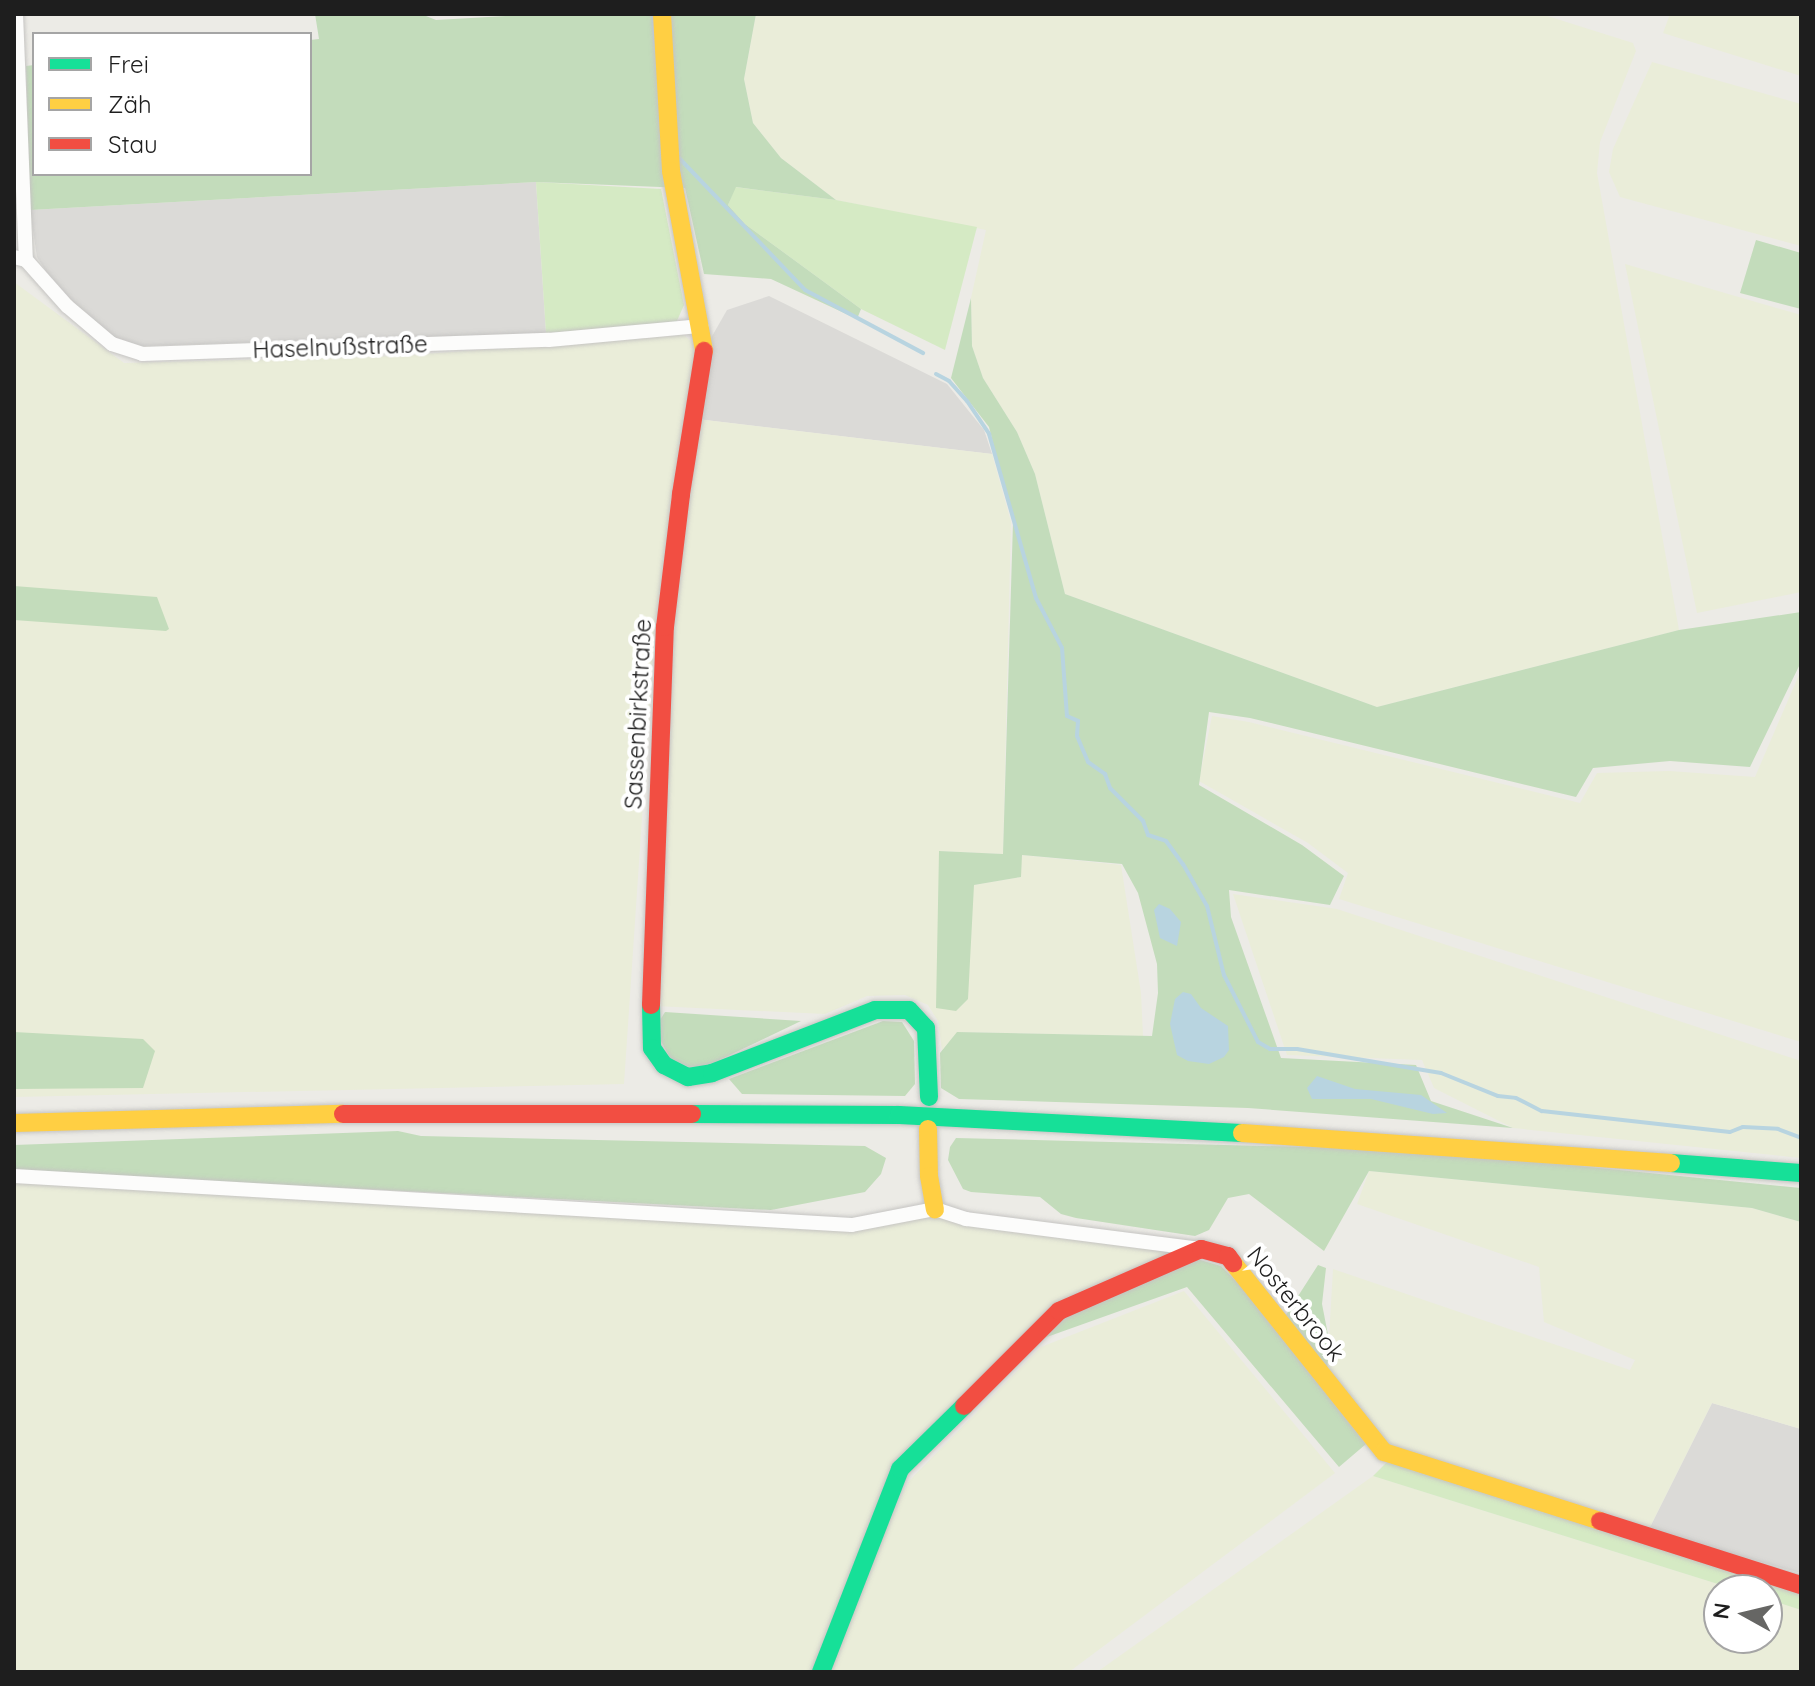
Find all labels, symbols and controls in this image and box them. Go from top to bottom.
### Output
legend [32,32,312,176]
text: Frei [108,49,149,79]
text: Zäh [108,89,152,119]
text: Stau [108,129,158,159]
street label: Haselnußstraße [252,330,428,364]
street label: Sassenbirkstraße [619,618,657,810]
street label: Nosterbrook [1241,1241,1351,1367]
north arrow [1703,1574,1783,1654]
text: N [1706,1601,1736,1621]

